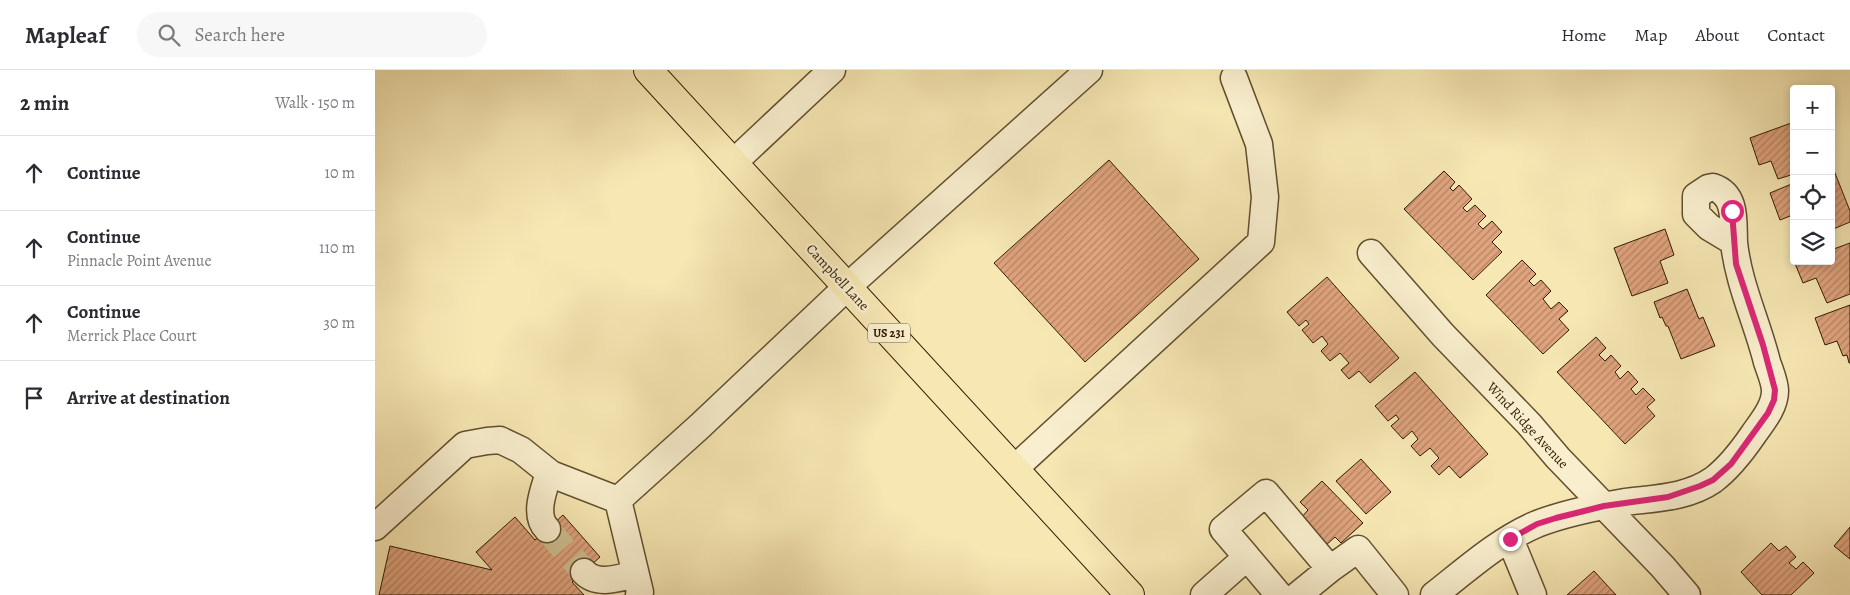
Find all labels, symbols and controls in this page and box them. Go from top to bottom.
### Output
search box [137,12,487,57]
text: Mapleaf [25,19,107,51]
icon: search [155,21,183,49]
text: Search here [195,22,285,48]
text: Home [1561,23,1606,47]
text: Map [1634,23,1667,47]
text: About [1695,23,1739,47]
text: Contact [1767,23,1825,47]
map controls [1790,85,1835,265]
button: + [1790,85,1835,130]
text: 2 min [20,89,69,117]
text: Walk · 150 m [275,92,355,114]
button: − [1790,130,1835,175]
icon: ahead [20,159,48,187]
text: Continue [67,160,141,186]
text: 10 m [325,162,355,184]
button: locate [1790,175,1835,220]
route start [1721,200,1744,223]
button: layers [1790,220,1835,265]
text: Continue [67,224,141,250]
icon: ahead [20,234,48,262]
text: 110 m [319,237,355,259]
street label: Campbell Lane [802,240,874,315]
text: Pinnacle Point Avenue [67,250,212,272]
text: Continue [67,299,141,325]
icon: ahead [20,309,48,337]
text: 30 m [323,312,355,334]
road number: US 231 [868,324,910,342]
text: Merrick Place Court [67,325,197,347]
street label: Wind Ridge Avenue [1482,377,1573,473]
icon: arrive [20,384,48,412]
text: Arrive at destination [67,385,230,411]
route end [1499,528,1522,551]

